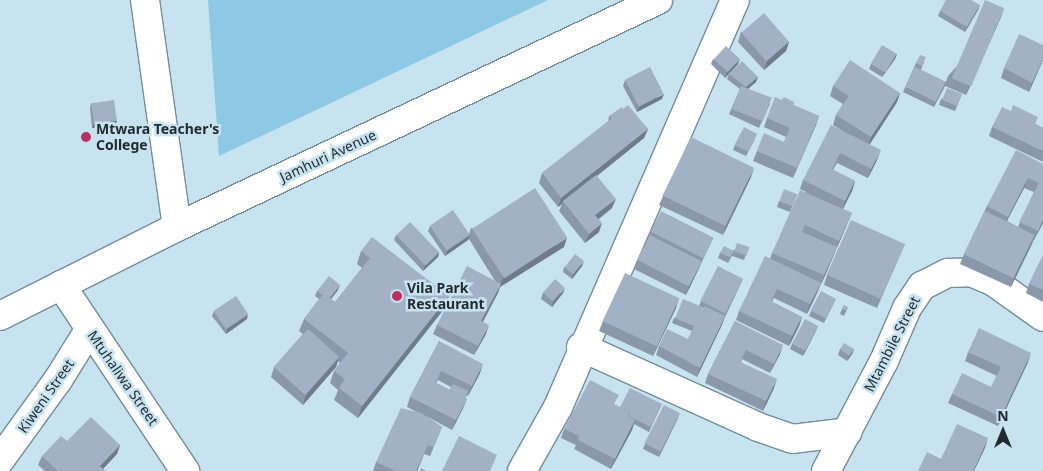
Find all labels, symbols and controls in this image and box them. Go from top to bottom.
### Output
place label: Mtwara Teacher's College [96,121,219,154]
street label: Jamhuri Avenue [277,126,379,186]
marker: Mtwara Teacher's College [80,131,92,143]
place label: Vila Park Restaurant [407,280,485,312]
marker: Vila Park Restaurant [391,290,403,302]
street label: Mtambile Street [861,293,923,395]
street label: Mtuhaliwa Street [84,327,162,429]
street label: Kiweni Street [14,356,78,436]
north arrow [978,406,1028,456]
text: N [997,406,1009,425]

